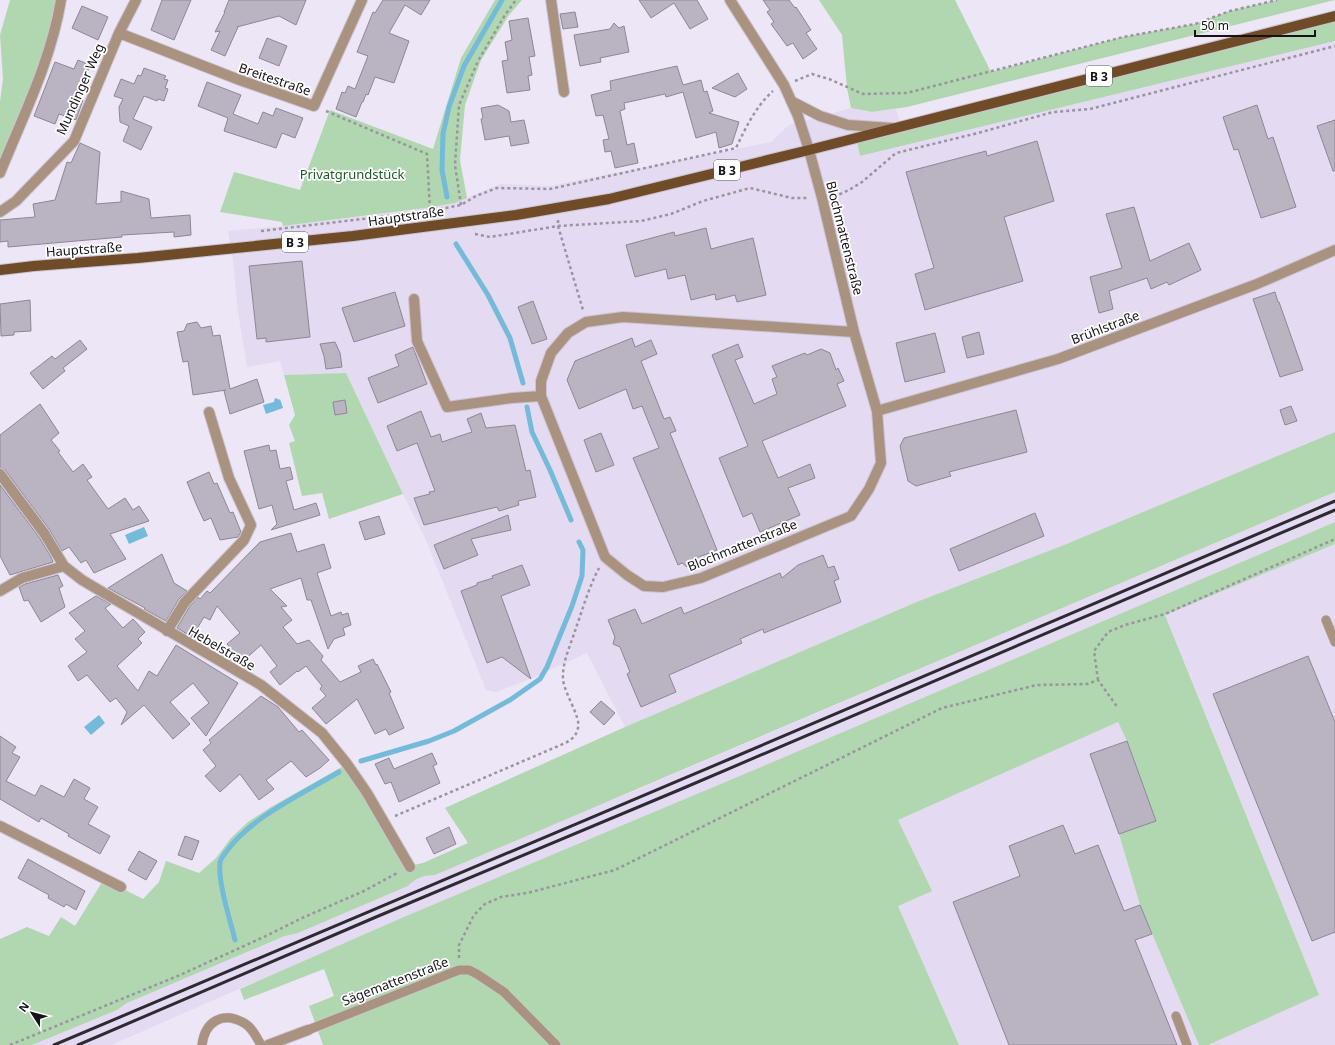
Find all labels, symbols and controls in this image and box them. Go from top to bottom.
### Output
scale bar [1195,12,1315,38]
text: 50 m [1201,17,1229,34]
street label: Mundinger Weg [52,40,108,138]
street label: Breitestraße [237,58,313,100]
road number: B 3 [1086,66,1112,86]
road number: B 3 [714,160,740,180]
park label: Privatgrundstück [300,165,404,183]
street label: Blochmattenstraße [822,179,868,297]
street label: Hauptstraße [367,202,445,230]
road number: B 3 [282,232,308,252]
street label: Hauptstraße [45,237,123,261]
street label: Brühlstraße [1068,306,1142,348]
street label: Blochmattenstraße [684,515,800,575]
street label: Hebelstraße [185,622,259,674]
street label: Sägemattenstraße [339,952,451,1010]
north arrow [12,993,52,1033]
text: N [15,999,32,1015]

